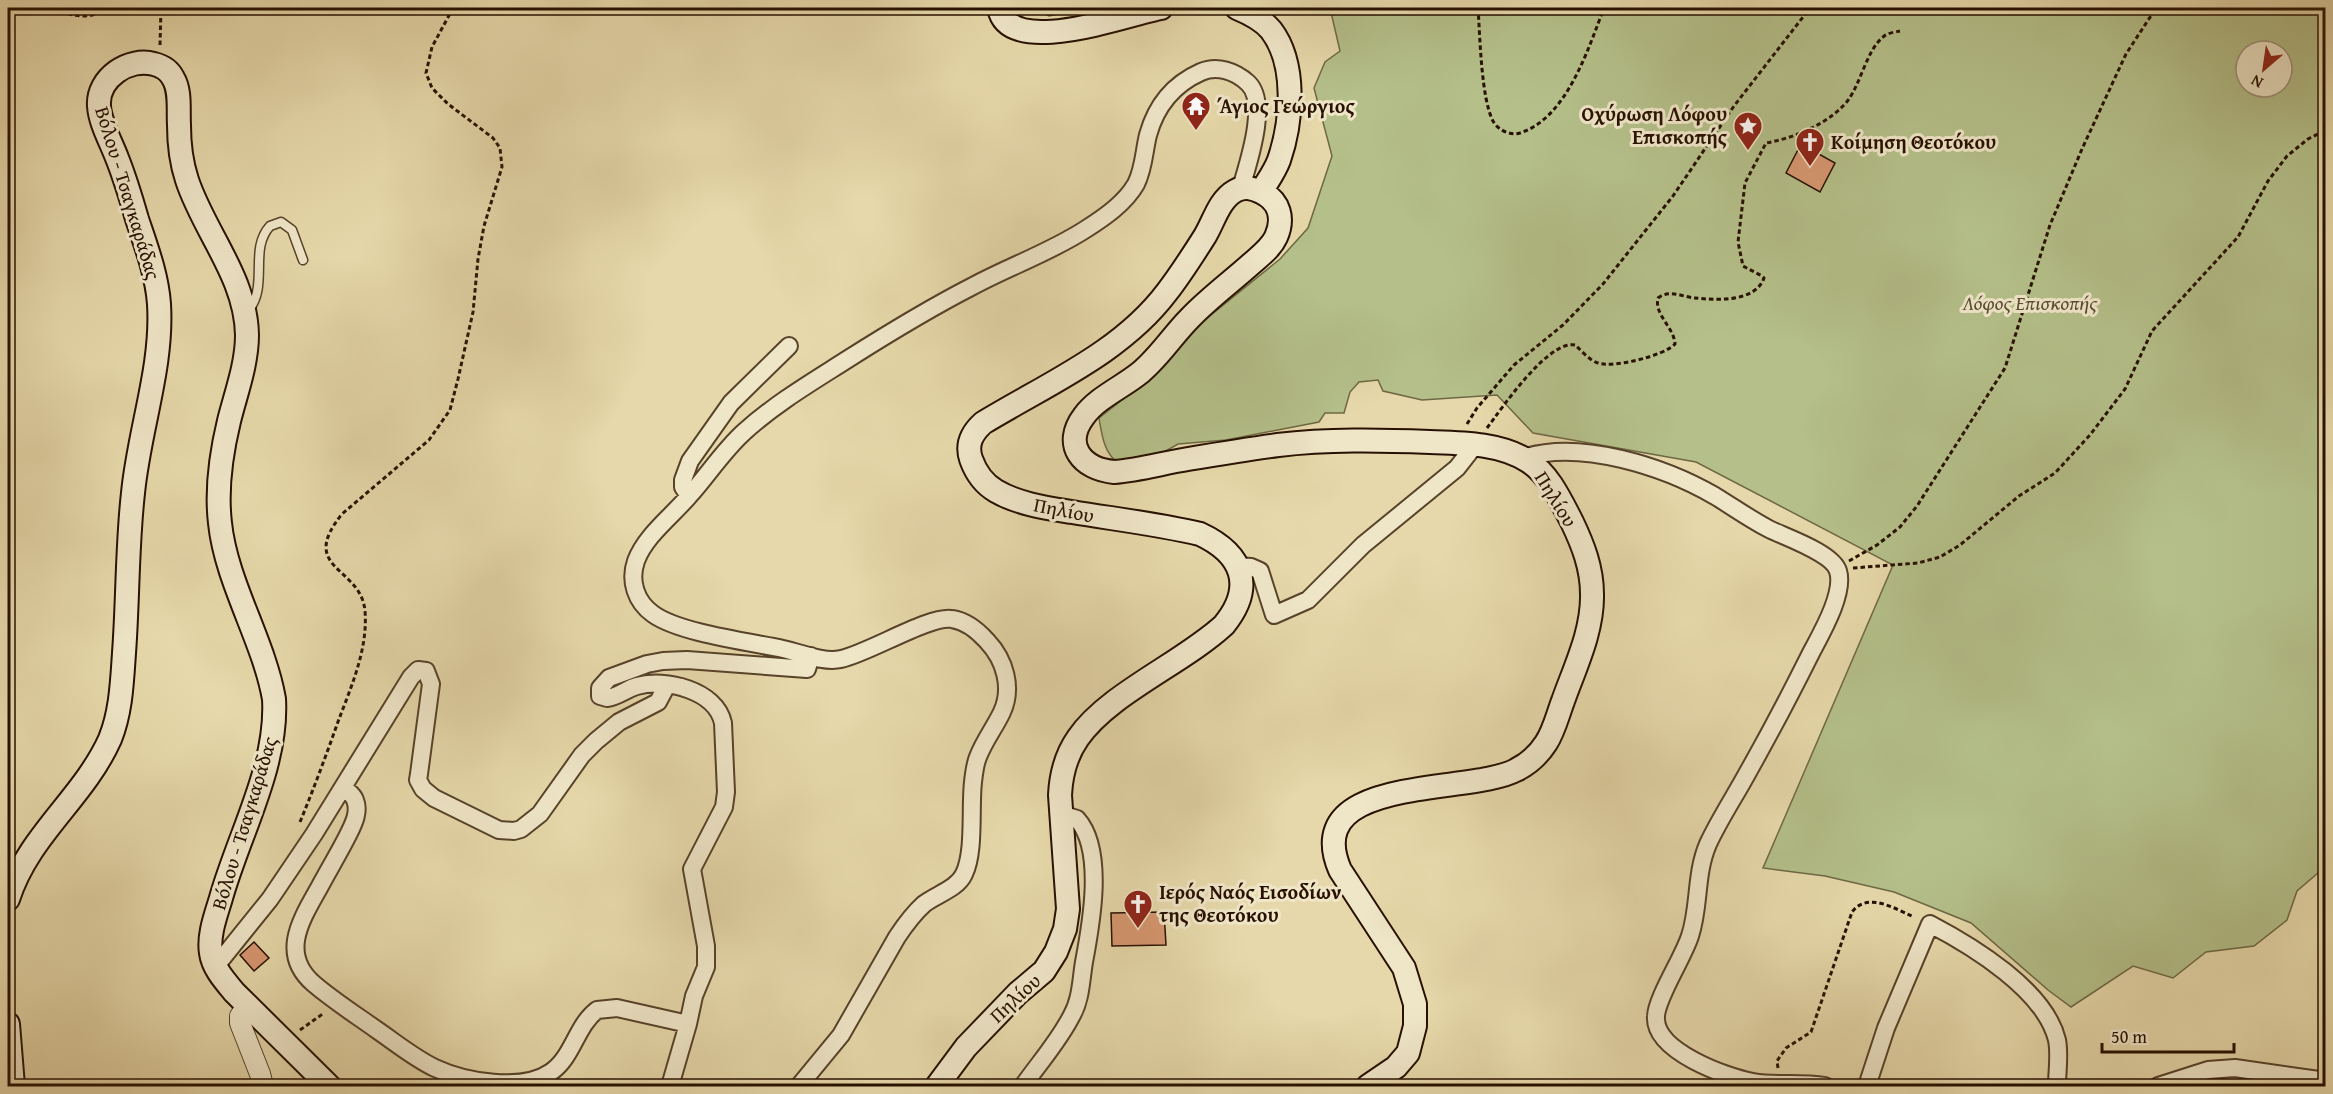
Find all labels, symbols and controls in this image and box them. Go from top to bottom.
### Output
north arrow [2234,39,2294,99]
text: N [2246,69,2267,95]
temple icon: Άγιος Γεώργιος [1180,90,1212,132]
place label: Άγιος Γεώργιος [1217,91,1355,120]
place label: Οχύρωση Λόφου Επισκοπής [1582,99,1728,151]
street label: Βόλου - Τσαγκαράδας [88,103,169,283]
place icon: Οχύρωση Λόφου Επισκοπής [1732,110,1764,152]
church icon: Κοίμηση Θεοτόκου [1794,126,1826,168]
place label: Κοίμηση Θεοτόκου [1831,127,1996,156]
park label: Λόφος Επισκοπής [1962,288,2098,317]
street label: Πηλίου [1528,465,1585,532]
street label: Πηλίου [1031,489,1097,530]
street label: Βόλου - Τσαγκαράδας [203,732,284,913]
place label: Ιερός Ναός Εισοδίων της Θεοτόκου [1159,877,1342,929]
church icon: Ιερός Ναός Εισοδίων της Θεοτόκου [1122,888,1154,930]
street label: Πηλίου [982,966,1047,1029]
scale bar [2102,1016,2234,1054]
text: 50 m [2111,1023,2147,1050]

